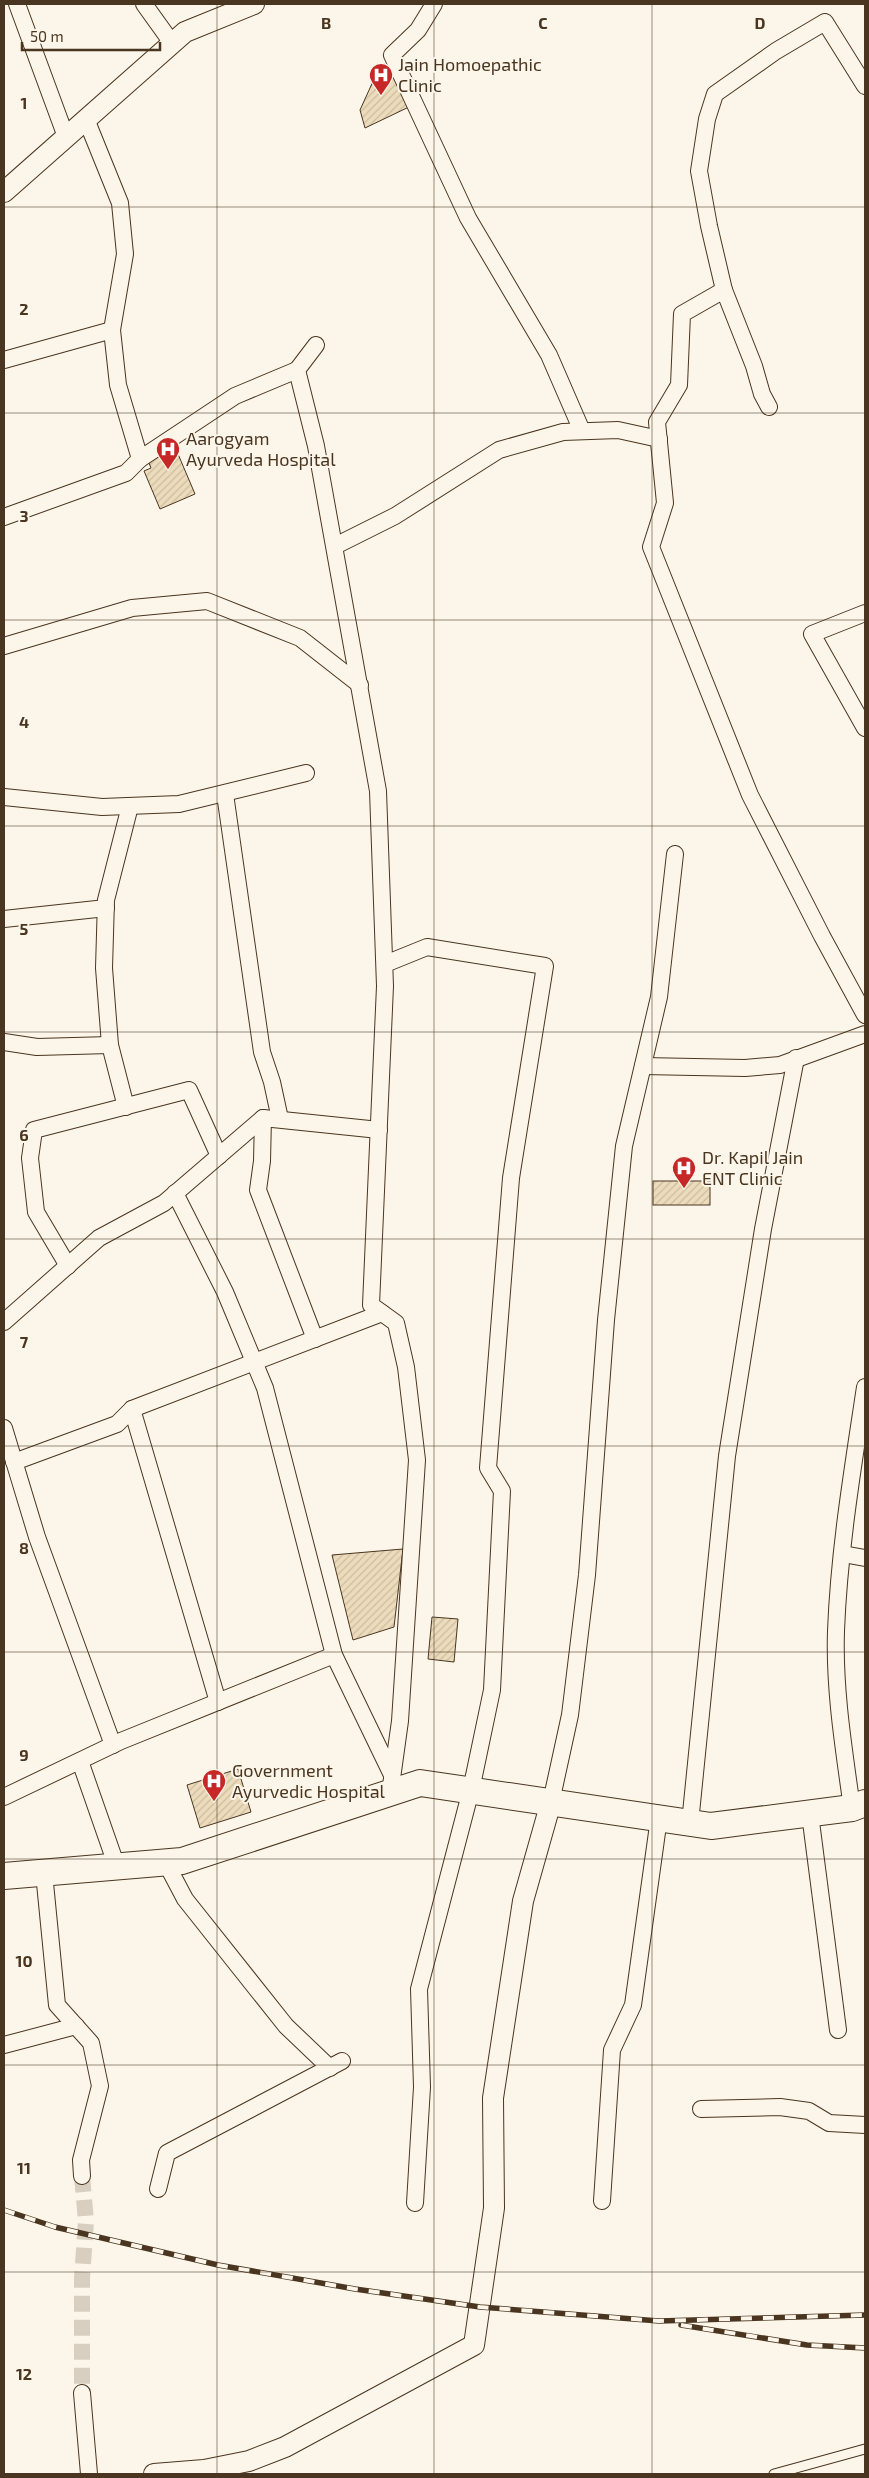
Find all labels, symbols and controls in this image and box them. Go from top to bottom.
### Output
text: B [321,13,331,32]
text: C [538,13,548,32]
text: D [755,13,766,32]
scale bar [22,20,160,52]
text: 50 m [30,27,64,45]
place label: Jain Homoepathic Clinic [398,53,542,96]
hospital icon: Jain Homoepathic Clinic [368,62,394,96]
text: 1 [21,93,27,112]
text: 2 [19,299,29,318]
place label: Aarogyam Ayurveda Hospital [186,427,336,470]
hospital icon: Aarogyam Ayurveda Hospital [155,436,181,470]
text: 3 [19,506,29,525]
text: 4 [19,712,29,731]
text: 5 [20,919,29,938]
text: 6 [19,1125,29,1144]
place label: Dr. Kapil Jain ENT Clinic [702,1146,803,1189]
hospital icon: Dr. Kapil Jain ENT Clinic [671,1155,697,1189]
text: 7 [20,1332,29,1351]
text: 8 [19,1538,29,1557]
text: 9 [19,1745,29,1764]
place label: Government Ayurvedic Hospital [232,1759,386,1802]
hospital icon: Government Ayurvedic Hospital [201,1768,227,1802]
text: 10 [15,1951,33,1970]
text: 11 [17,2158,31,2177]
text: 12 [16,2364,32,2383]

